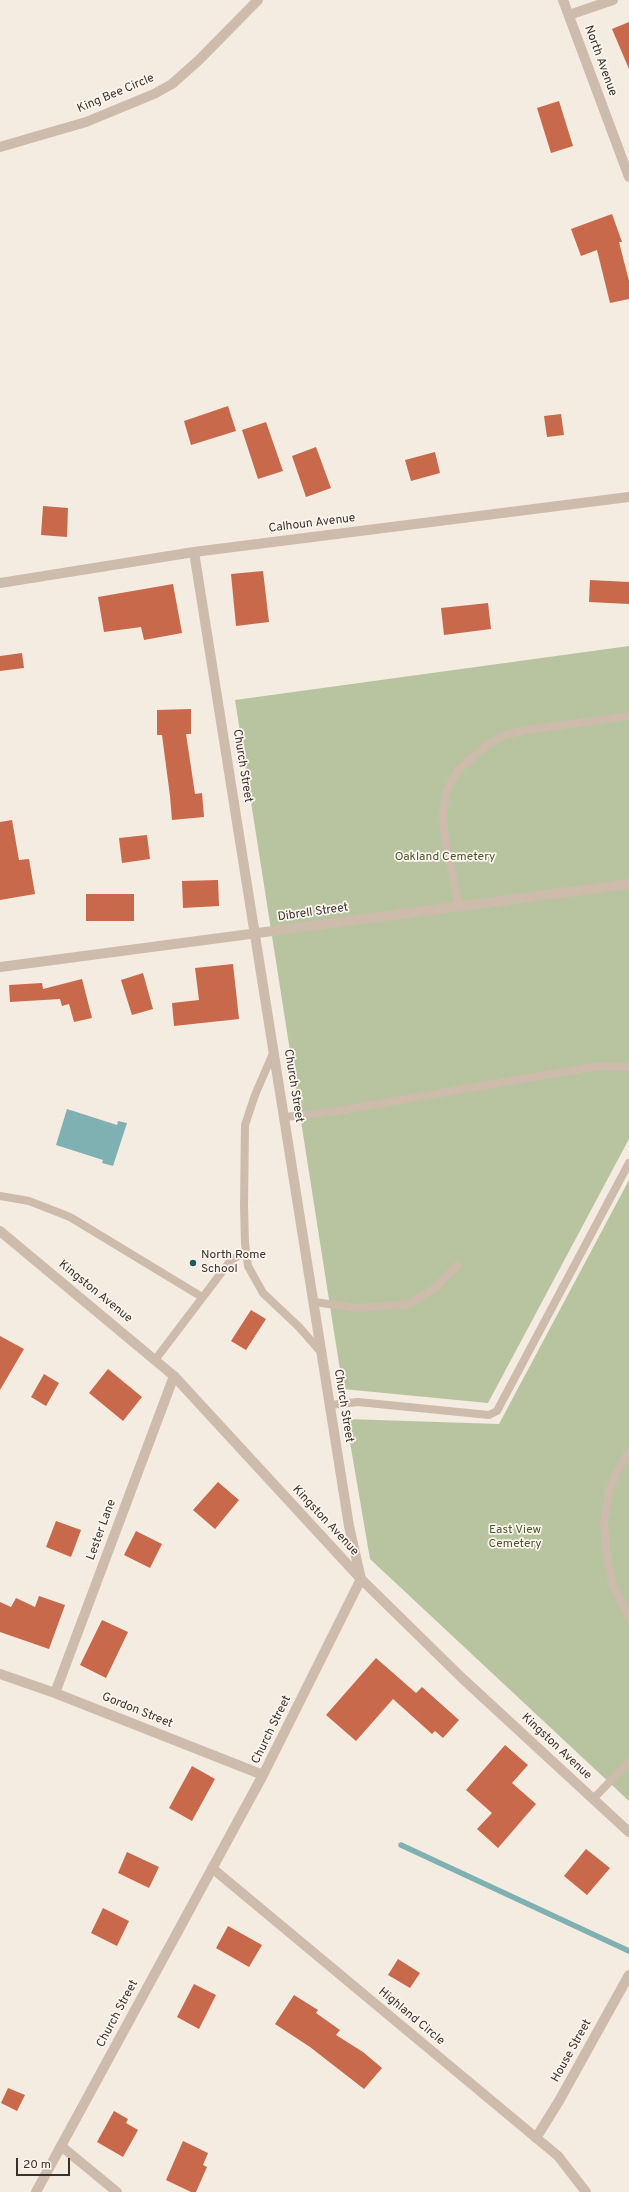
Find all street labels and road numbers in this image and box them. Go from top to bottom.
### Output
street label: North Avenue [581,24,619,98]
street label: King Bee Circle [75,71,157,117]
street label: Calhoun Avenue [268,512,356,536]
street label: Church Street [229,728,255,804]
street label: Dibrell Street [277,901,349,925]
street label: Church Street [280,1048,306,1124]
street label: Kingston Avenue [55,1258,135,1326]
street label: Church Street [330,1368,356,1444]
street label: Kingston Avenue [289,1483,361,1559]
street label: Lester Lane [84,1498,120,1562]
street label: Gordon Street [99,1690,175,1732]
street label: Church Street [249,1693,295,1767]
street label: Kingston Avenue [518,1711,594,1783]
street label: Church Street [94,1978,142,2050]
street label: Highland Circle [375,1985,447,2049]
street label: House Street [549,2017,595,2085]

